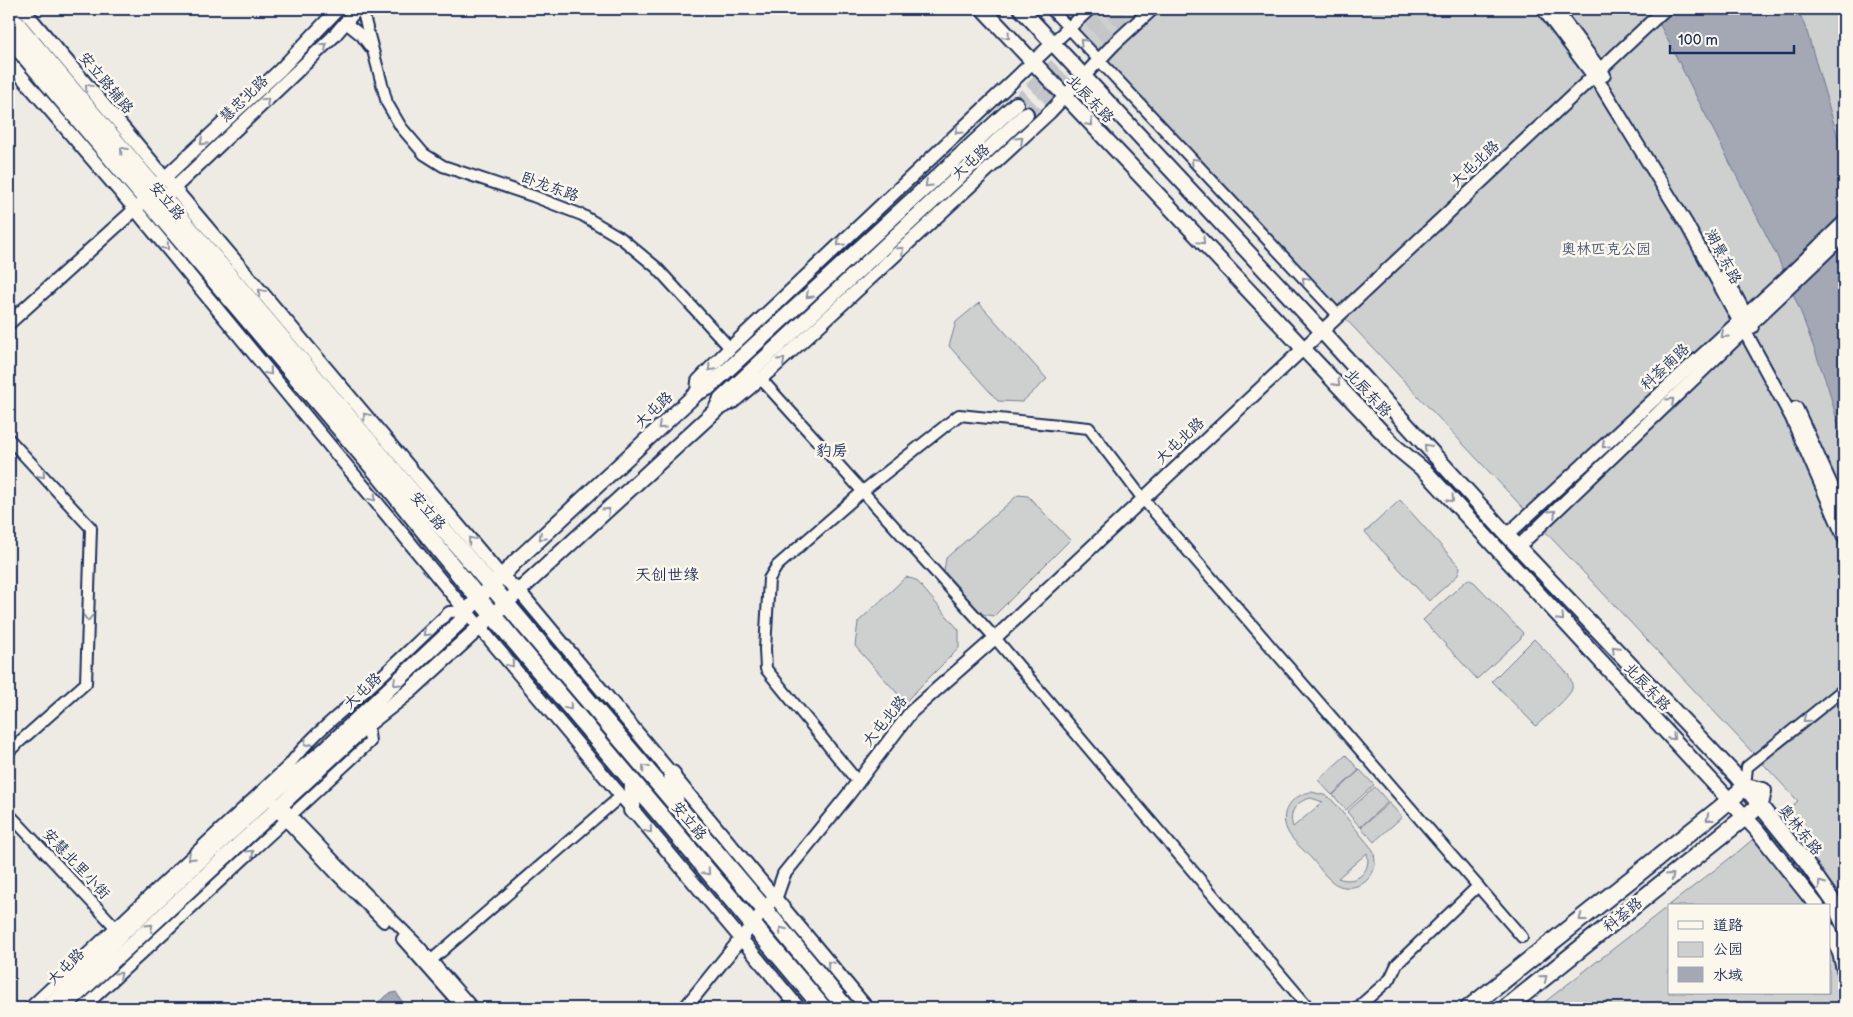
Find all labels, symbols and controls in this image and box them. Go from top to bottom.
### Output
scale bar [1670,22,1794,54]
one-way arrow [1002,30,1011,39]
text: 100 m [1678,31,1718,50]
one-way arrow [1080,39,1089,48]
one-way arrow [319,43,328,52]
street label: 安立路辅路 [75,48,137,118]
street label: 慧忠北路 [216,71,272,127]
street label: 北辰东路 [1062,71,1118,127]
one-way arrow [85,83,94,92]
one-way arrow [260,98,269,107]
one-way arrow [1084,118,1093,127]
one-way arrow [955,125,964,134]
one-way arrow [200,136,209,145]
one-way arrow [1015,137,1024,146]
street label: 大屯北路 [1447,137,1503,191]
street label: 大屯路 [948,140,994,184]
one-way arrow [120,146,129,155]
one-way arrow [1191,158,1200,167]
street label: 卧龙东路 [519,168,581,206]
street label: 安立路 [145,178,189,224]
one-way arrow [925,178,934,187]
street label: 湖景东路 [1701,226,1745,288]
one-way arrow [1196,235,1205,244]
one-way arrow [836,237,845,246]
park label: 奥林匹克公园 [1561,240,1651,259]
one-way arrow [160,241,169,250]
one-way arrow [895,247,904,256]
one-way arrow [1302,276,1311,285]
one-way arrow [257,288,266,297]
one-way arrow [806,289,815,298]
one-way arrow [1721,329,1730,338]
street label: 科荟南路 [1637,340,1693,394]
one-way arrow [776,358,785,367]
one-way arrow [708,362,717,371]
street label: 北辰东路 [1341,365,1395,421]
one-way arrow [264,367,273,376]
one-way arrow [1331,378,1340,387]
street label: 大屯路 [631,388,677,432]
one-way arrow [1665,398,1674,407]
one-way arrow [363,413,371,422]
street label: 大屯北路 [1152,414,1208,468]
one-way arrow [658,420,667,429]
one-way arrow [1601,439,1610,448]
district label: 豹房 [816,442,848,461]
one-way arrow [1424,444,1433,453]
one-way arrow [36,469,45,478]
street label: 安立路 [406,488,450,534]
one-way arrow [367,492,376,501]
one-way arrow [1445,494,1454,503]
one-way arrow [601,508,610,517]
one-way arrow [1547,510,1556,519]
one-way arrow [539,531,548,540]
one-way arrow [468,537,476,546]
district label: 天创世缘 [635,566,699,585]
one-way arrow [1555,613,1564,622]
one-way arrow [83,614,93,622]
one-way arrow [423,627,432,636]
one-way arrow [1612,646,1621,655]
one-way arrow [506,659,515,668]
street label: 北辰东路 [1620,659,1674,715]
street label: 大屯路 [340,669,386,713]
one-way arrow [392,677,401,686]
street label: 大屯北路 [859,692,911,750]
one-way arrow [563,701,572,710]
one-way arrow [1803,713,1812,721]
one-way arrow [1666,732,1675,741]
one-way arrow [304,738,313,747]
one-way arrow [641,765,650,774]
street label: 安立路 [667,798,711,844]
street label: 奥林东路 [1774,801,1826,859]
one-way arrow [1706,812,1715,820]
one-way arrow [643,824,652,833]
street label: 安慧北里小街 [38,825,114,903]
one-way arrow [245,849,254,858]
one-way arrow [187,851,196,860]
one-way arrow [701,866,710,875]
one-way arrow [1665,874,1674,882]
one-way arrow [1818,880,1827,890]
street label: 科荟路 [1600,893,1646,937]
legend [1668,904,1830,994]
one-way arrow [1579,913,1588,921]
text: 道路 [1713,916,1743,935]
one-way arrow [144,924,153,933]
one-way arrow [779,927,787,936]
text: 公园 [1713,940,1743,959]
street label: 大屯路 [43,944,89,990]
one-way arrow [827,961,836,970]
text: 水域 [1713,966,1743,985]
one-way arrow [113,972,122,981]
one-way arrow [1538,975,1547,983]

